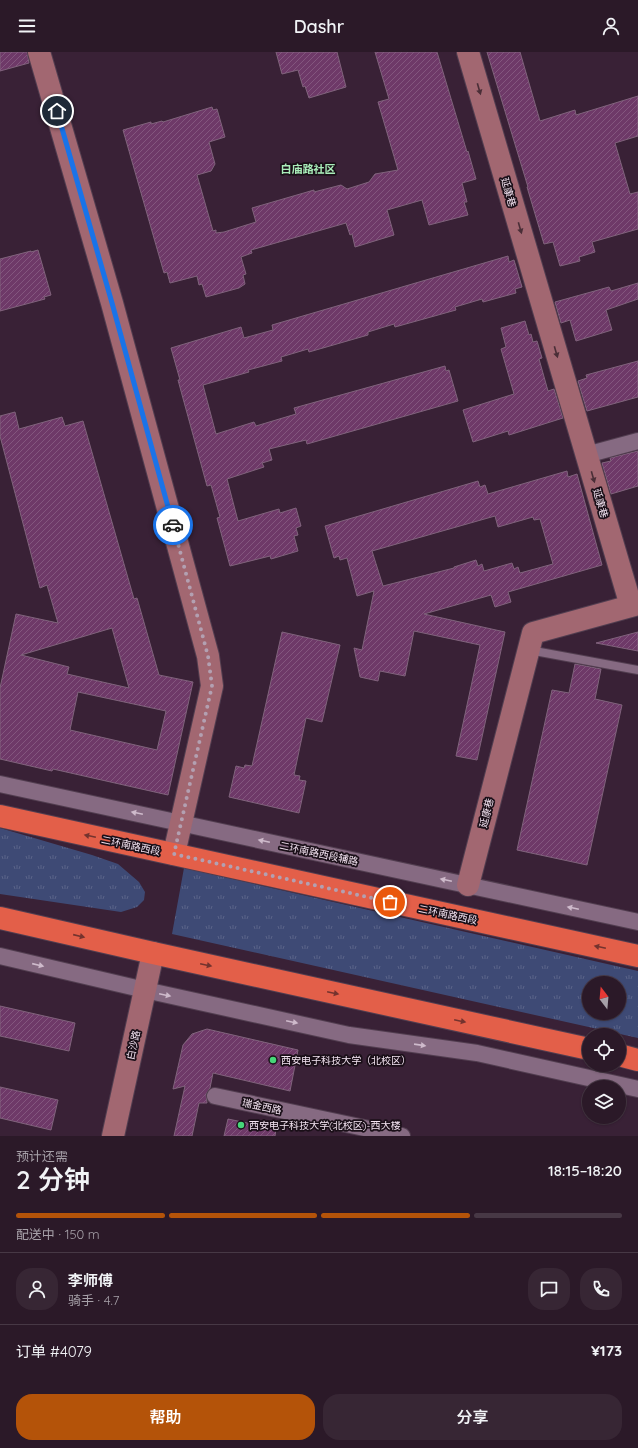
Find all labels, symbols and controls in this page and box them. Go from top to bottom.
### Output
icon: menu [16,15,38,37]
text: Dashr [294,15,344,38]
icon: person [600,15,622,37]
one-way arrow [476,84,482,96]
pin [40,94,74,128]
icon: home [46,100,68,122]
district label: 白庙路社区 [281,162,336,176]
street label: 延康巷 [498,176,519,208]
one-way arrow [517,222,523,234]
one-way arrow [553,347,559,359]
one-way arrow [590,471,596,483]
street label: 延康巷 [590,487,611,519]
courier [153,505,193,545]
icon: car [162,514,184,536]
street label: 延康巷 [477,797,496,829]
one-way arrow [131,810,143,816]
one-way arrow [84,833,96,839]
street label: 二环南路西段 [100,833,162,858]
one-way arrow [258,838,270,844]
street label: 二环南路西段辅路 [278,839,359,868]
one-way arrow [439,877,452,883]
pin [373,885,407,919]
icon: bag [379,891,401,913]
street label: 二环南路西段 [417,902,479,927]
one-way arrow [566,905,579,911]
one-way arrow [73,933,85,939]
one-way arrow [594,944,606,950]
one-way arrow [200,962,212,968]
one-way arrow [32,963,44,969]
north arrow [582,976,626,1020]
map controls [582,976,626,1124]
one-way arrow [327,990,339,996]
one-way arrow [158,992,171,998]
one-way arrow [454,1018,466,1024]
one-way arrow [285,1020,298,1026]
button: locate [582,1028,626,1072]
street label: 白沙路 [124,1029,143,1061]
one-way arrow [413,1042,426,1048]
place label: 西安电子科技大学（北校区） [281,1054,411,1067]
marker: 西安电子科技大学（北校区） [268,1055,278,1065]
button: layers [582,1080,626,1124]
street label: 瑞金西路 [241,1096,283,1117]
place label: 西安电子科技大学(北校区)-西大楼 [249,1119,400,1132]
marker: 西安电子科技大学(北校区)-西大楼 [236,1120,246,1130]
text: 预计还需 [16,1148,68,1164]
text: 18:15–18:20 [548,1161,622,1180]
text: 2 分钟 [16,1163,90,1196]
text: 配送中 · 150 m [16,1226,100,1242]
button: person [16,1268,58,1310]
button: chat [528,1268,570,1310]
button: phone [580,1268,622,1310]
text: 李师傅 [68,1271,113,1290]
text: 骑手 · 4.7 [68,1292,120,1308]
text: ¥173 [591,1341,622,1360]
text: 订单 #4079 [16,1342,92,1361]
button: 帮助 [16,1394,315,1440]
button: 分享 [323,1394,622,1440]

